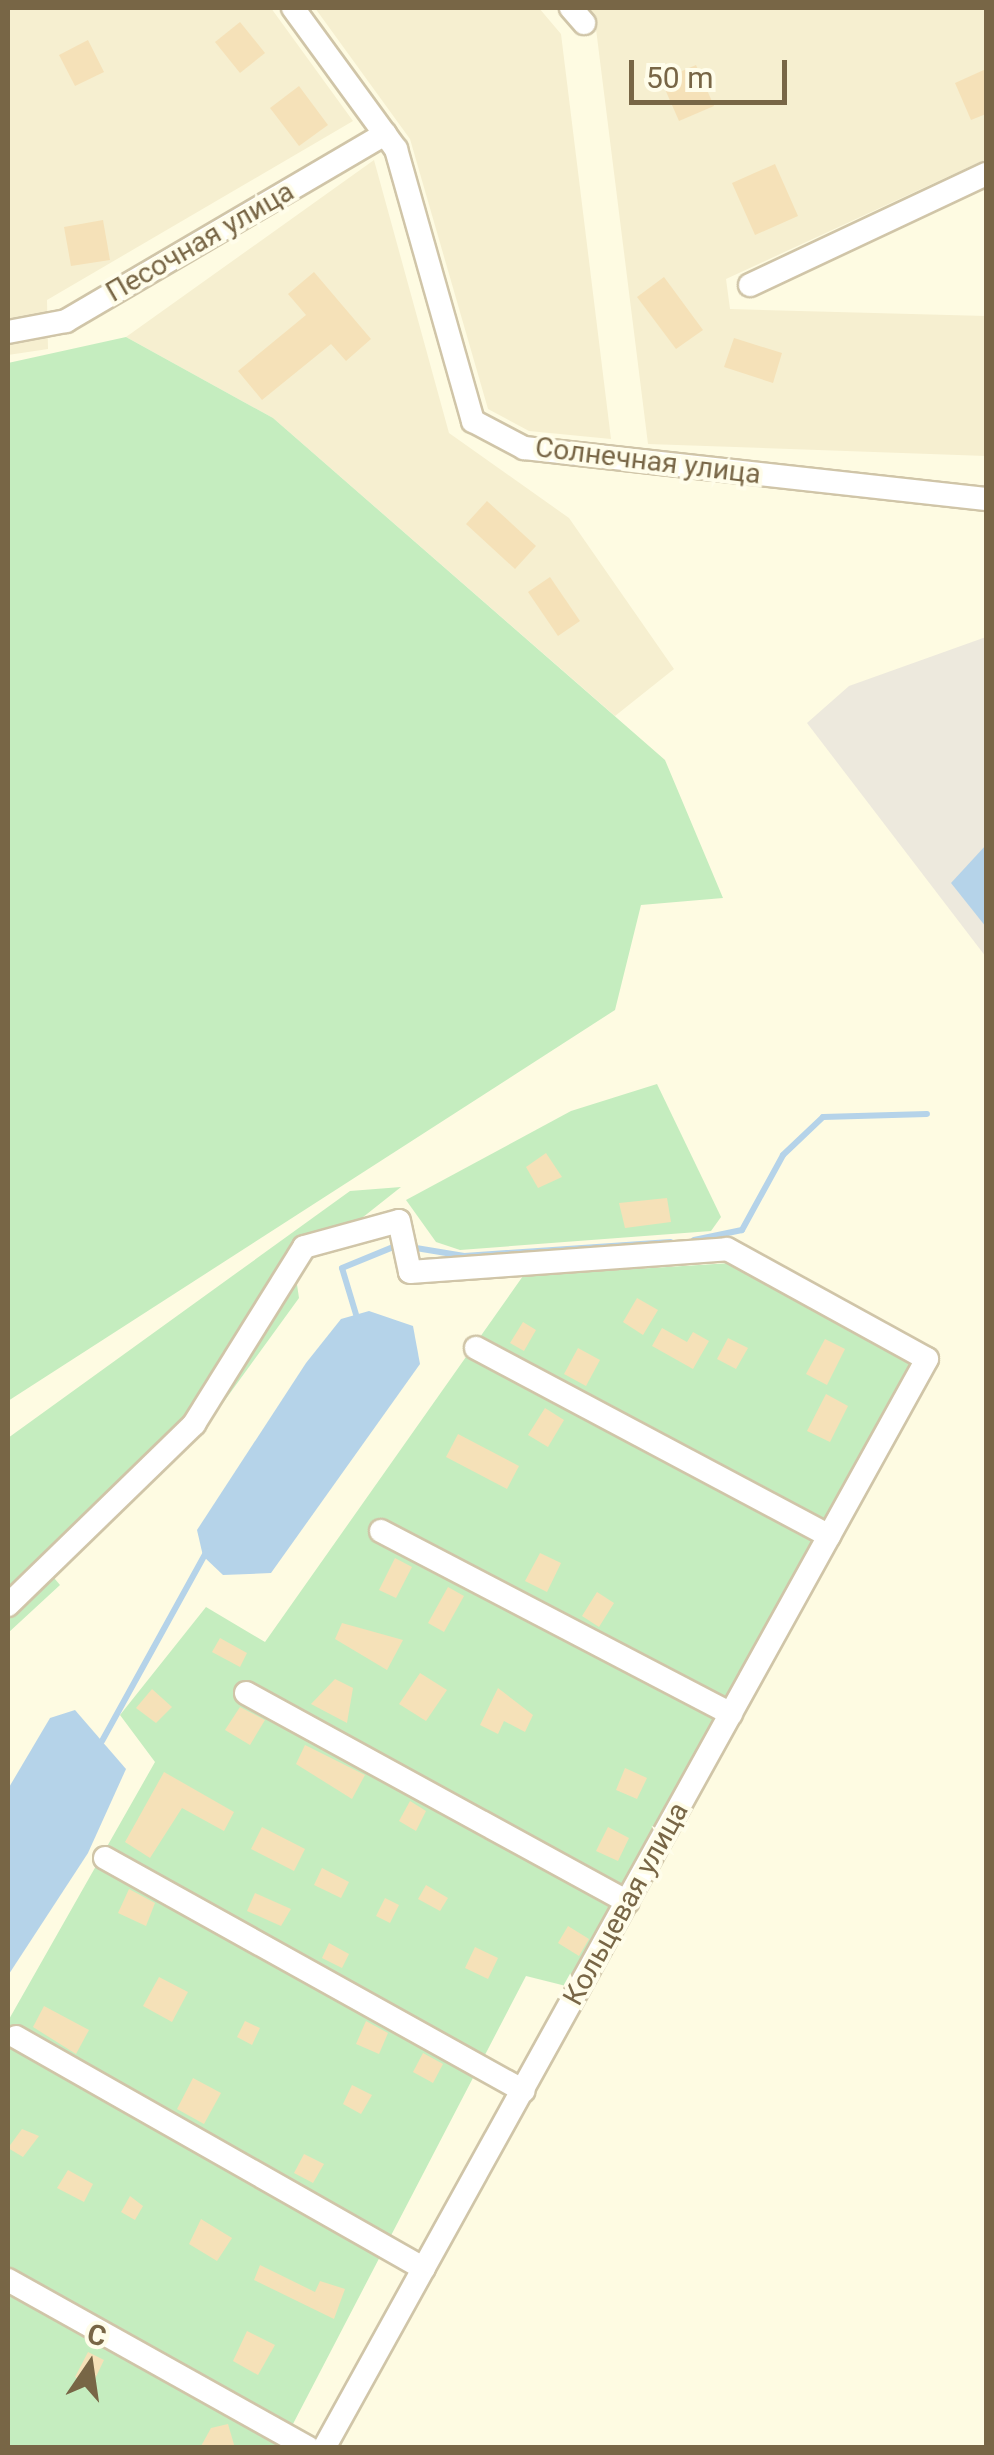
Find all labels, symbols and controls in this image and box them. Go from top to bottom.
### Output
scale bar [634,40,792,102]
text: 50 m [646,60,713,95]
street label: Песочная улица [100,175,300,309]
street label: Солнечная улица [533,430,763,492]
street label: Кольцевая улица [556,1797,696,2011]
north arrow [40,2315,140,2415]
text: С [84,2317,109,2353]

